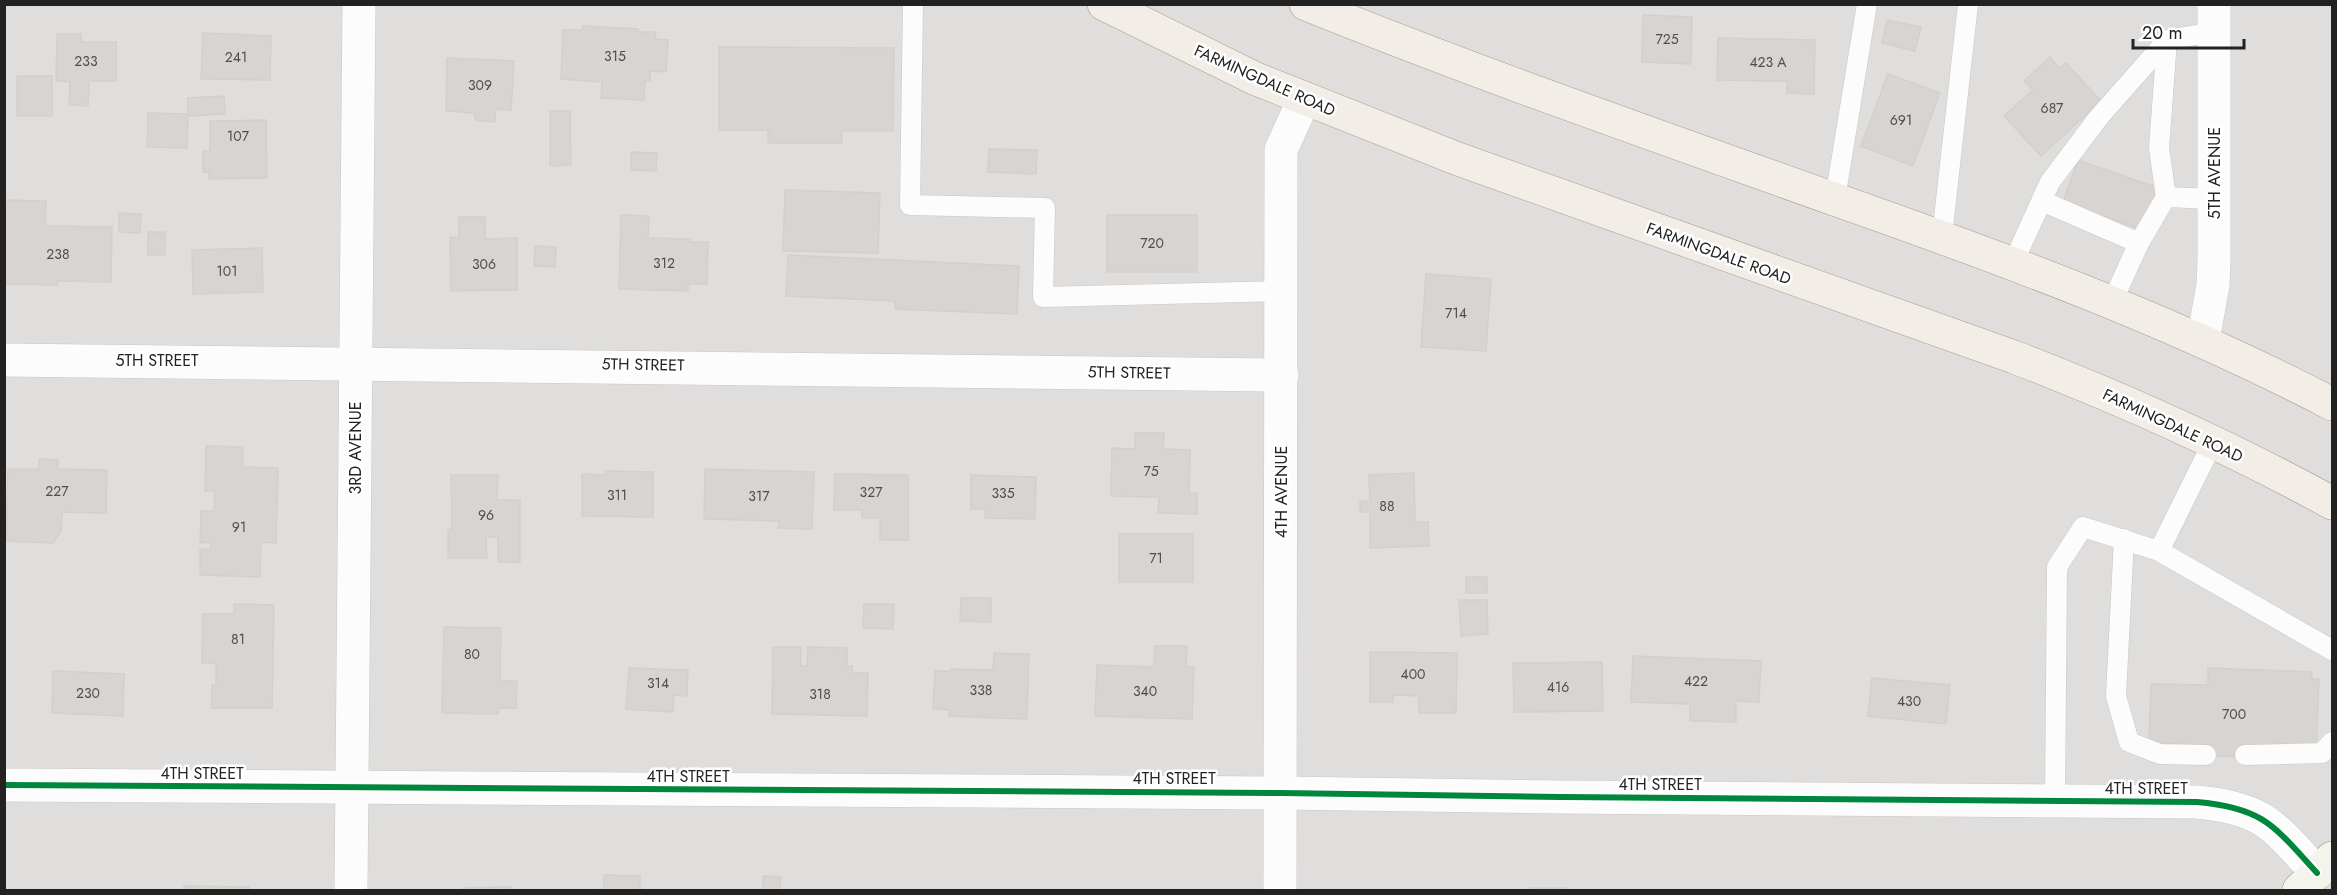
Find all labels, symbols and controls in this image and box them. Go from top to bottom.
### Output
scale bar [2133,12,2244,50]
text: 20 m [2142,20,2182,46]
house number: 725 [1655,29,1679,49]
street label: FARMINGDALE ROAD [1191,39,1339,122]
house number: 315 [604,46,626,66]
house number: 241 [225,47,247,67]
house number: 233 [74,51,98,71]
house number: 423 A [1749,52,1787,72]
house number: 309 [468,75,492,95]
house number: 687 [2041,98,2064,118]
house number: 691 [1890,110,1912,130]
house number: 107 [227,126,250,146]
street label: 5TH AVENUE [2203,127,2226,219]
street label: FARMINGDALE ROAD [1643,217,1794,290]
house number: 720 [1140,233,1164,253]
house number: 238 [46,244,70,264]
house number: 312 [653,253,675,273]
house number: 306 [472,254,496,274]
house number: 101 [217,261,238,281]
house number: 714 [1445,303,1467,323]
street label: 5TH STREET [116,349,199,372]
street label: 5TH STREET [601,352,685,377]
street label: 5TH STREET [1087,360,1171,385]
street label: FARMINGDALE ROAD [2099,383,2247,468]
street label: 3RD AVENUE [344,402,367,494]
street label: 4TH AVENUE [1270,446,1293,538]
house number: 75 [1143,461,1159,481]
house number: 227 [45,481,69,501]
house number: 327 [860,482,883,502]
house number: 335 [991,483,1015,503]
house number: 311 [607,485,627,505]
house number: 317 [748,486,770,506]
house number: 88 [1379,496,1395,516]
house number: 96 [478,505,494,525]
house number: 91 [232,517,246,537]
house number: 71 [1149,548,1163,568]
house number: 81 [231,629,245,649]
house number: 80 [464,644,480,664]
house number: 400 [1401,664,1425,684]
house number: 422 [1684,671,1708,691]
house number: 314 [647,673,669,693]
house number: 416 [1547,677,1569,697]
house number: 338 [970,680,992,700]
house number: 340 [1133,681,1157,701]
house number: 230 [76,683,100,703]
house number: 318 [809,684,831,704]
house number: 430 [1897,691,1921,711]
house number: 700 [2222,704,2246,724]
street label: 4TH STREET [160,762,244,785]
street label: 4TH STREET [646,765,730,788]
street label: 4TH STREET [1132,767,1216,790]
street label: 4TH STREET [1618,773,1702,796]
street label: 4TH STREET [2104,777,2188,800]

